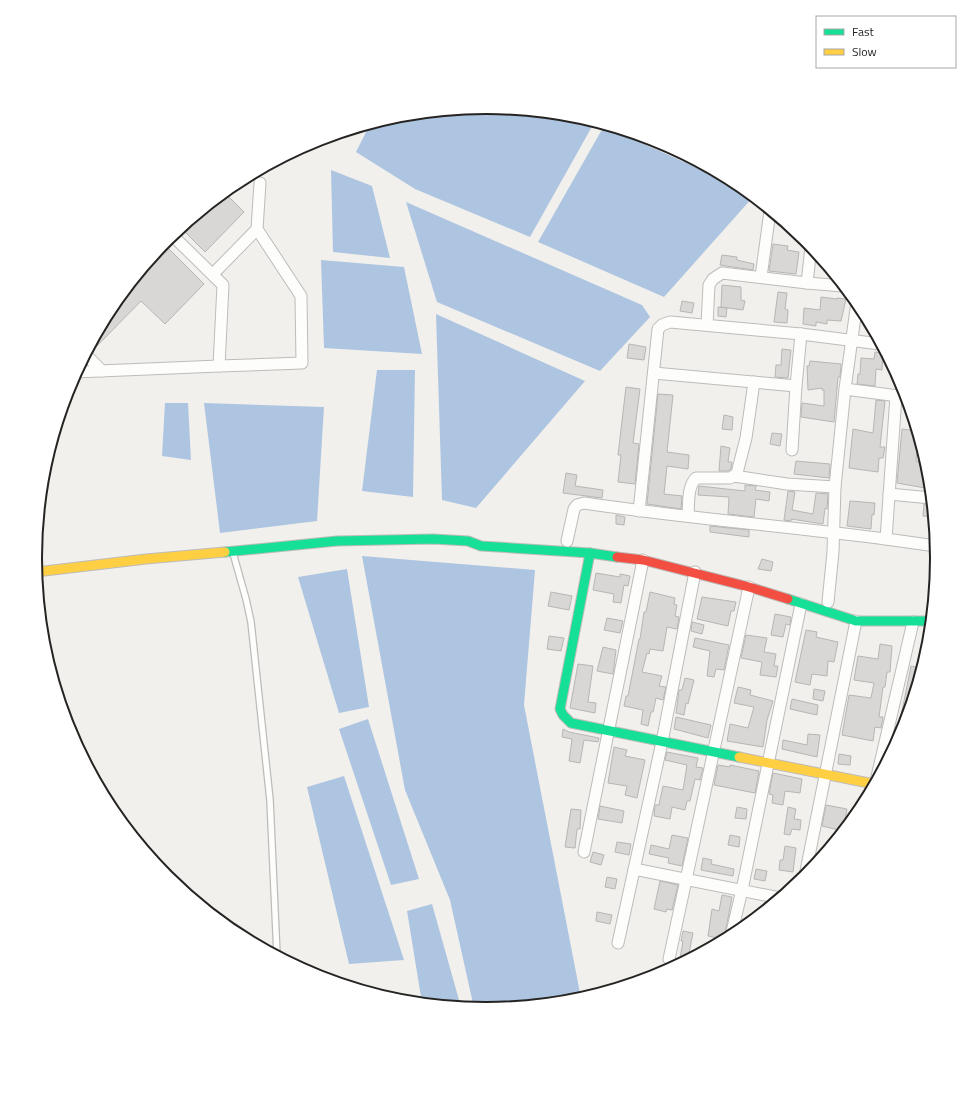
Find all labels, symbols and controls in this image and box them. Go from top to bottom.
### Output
legend [816,16,956,68]
text: Fast [852,22,875,41]
text: Slow [852,42,877,61]

